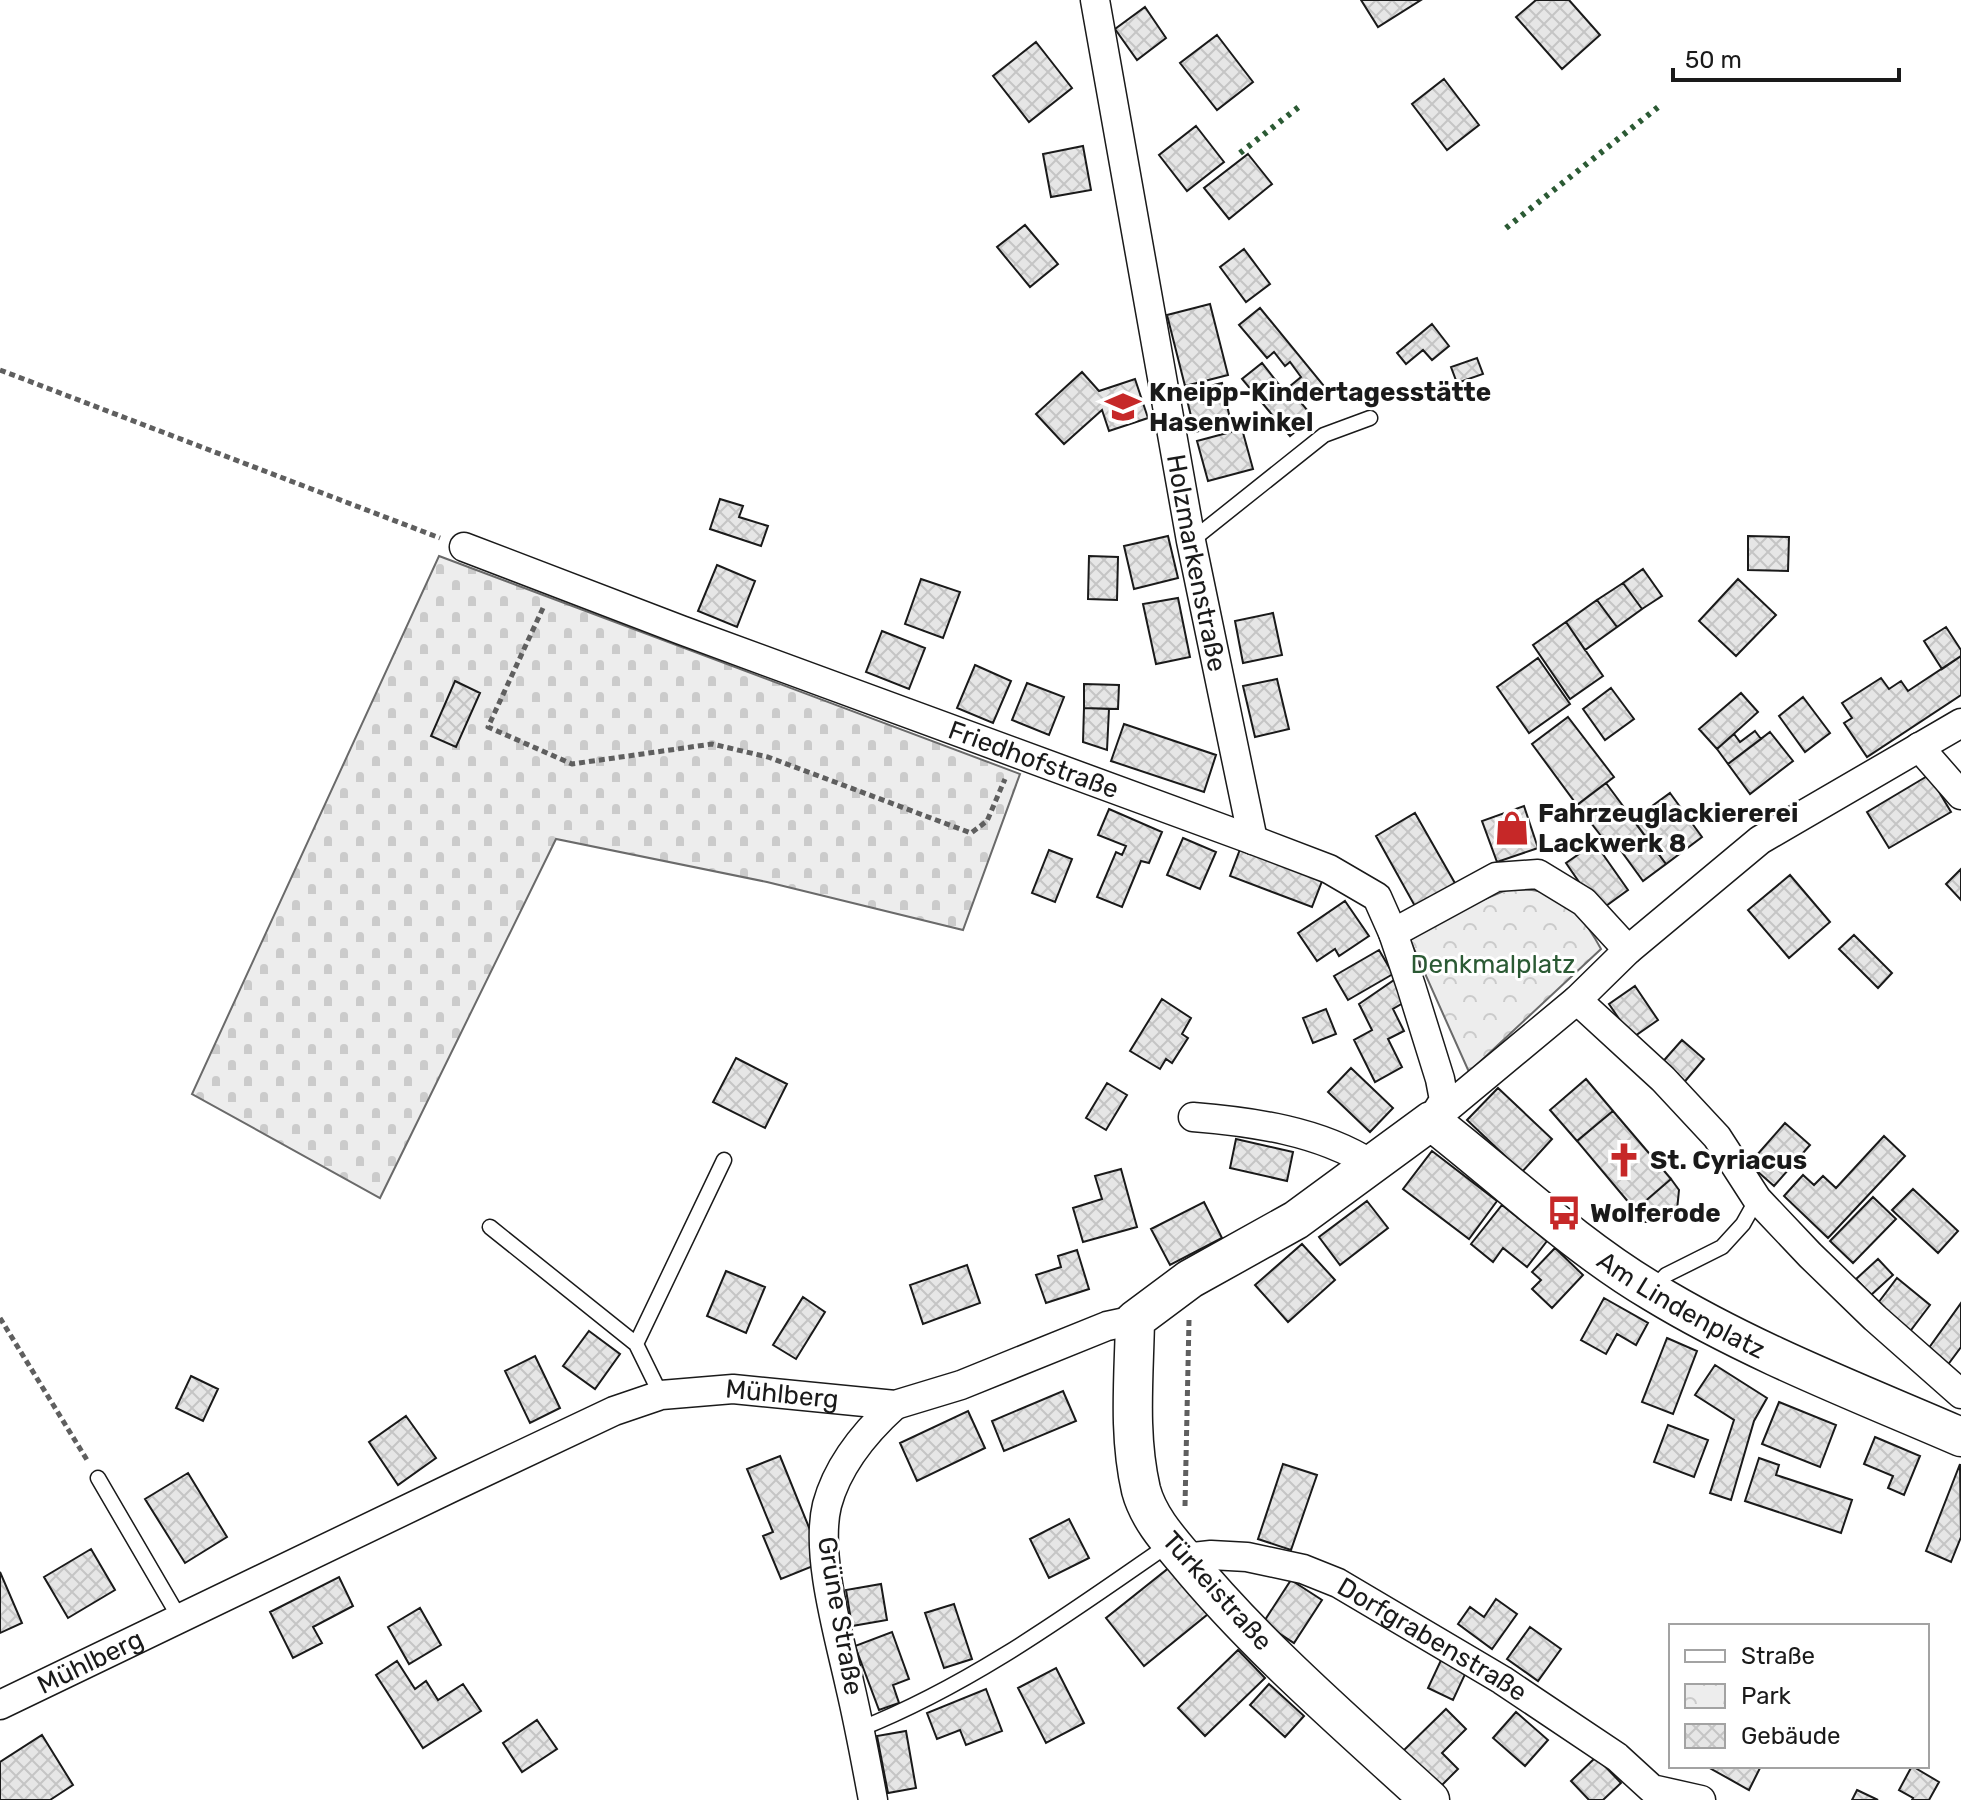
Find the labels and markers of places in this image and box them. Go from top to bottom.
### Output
place label: Kneipp-Kindertagesstätte Hasenwinkel [1149,377,1491,438]
school or university icon: Kneipp-Kindertagesstätte Hasenwinkel [1104,388,1142,426]
place label: Fahrzeuglackiererei Lackwerk 8 [1538,798,1798,859]
shop icon: Fahrzeuglackiererei Lackwerk 8 [1493,809,1531,847]
church icon: St. Cyriacus [1605,1141,1643,1179]
place label: St. Cyriacus [1650,1145,1807,1176]
bus stop icon: Wolferode [1545,1194,1583,1232]
place label: Wolferode [1590,1198,1721,1229]

